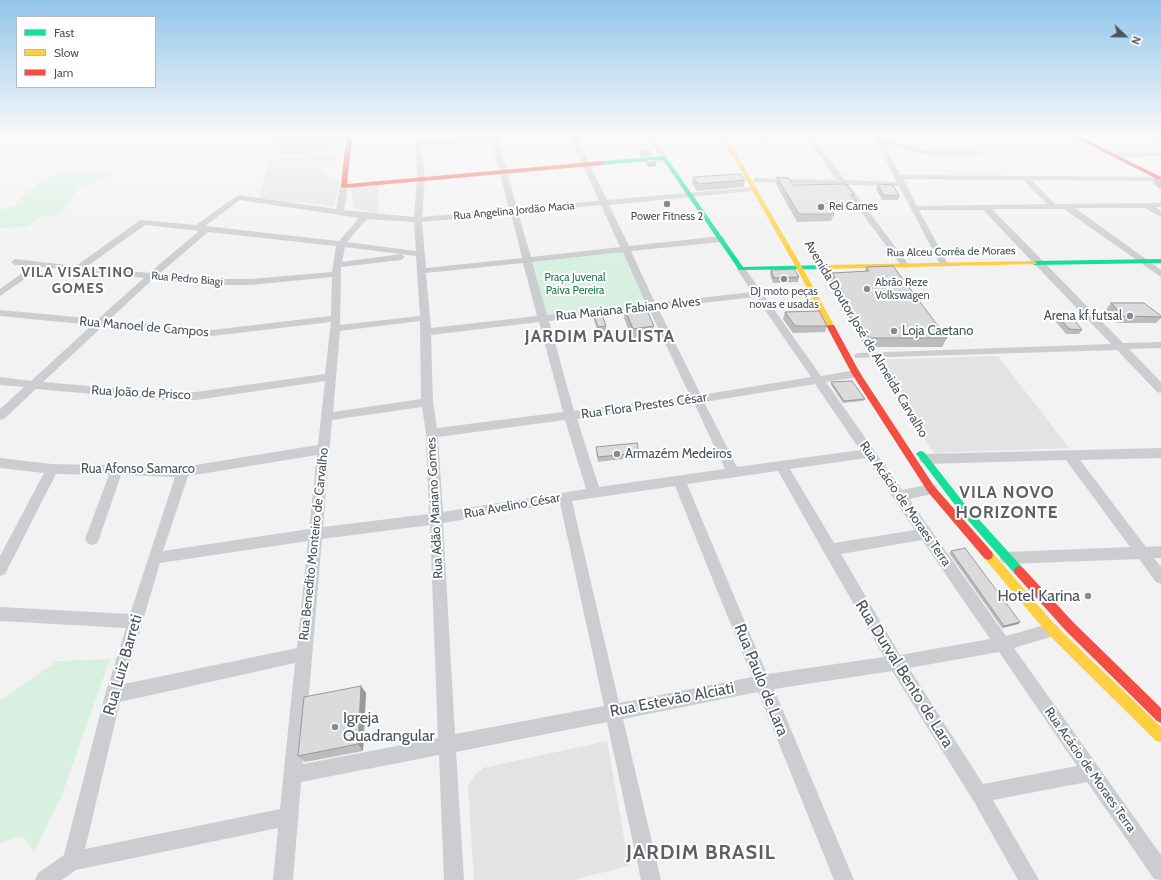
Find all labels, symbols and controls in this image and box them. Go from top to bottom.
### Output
legend [16,16,156,88]
north arrow [1105,16,1145,56]
text: Fast [54,25,74,40]
text: N [1128,34,1144,47]
text: Slow [54,45,79,60]
text: Jam [54,65,73,80]
street label: Rua Angelina Jordão Macia [453,199,575,223]
marker: Power Fitness 2 [662,199,672,209]
place label: Rei Carnes [829,200,878,214]
marker: Rei Carnes [816,202,826,212]
place label: Power Fitness 2 [631,210,703,224]
street label: Avenida Doutor José de Almeida Carvalho [801,238,931,440]
street label: Rua Alceu Corrêa de Moraes [886,244,1016,260]
district label: VILA VISALTINO GOMES [21,265,135,298]
street label: Rua Pedro Biagi [151,269,223,289]
park label: Praça Juvenal Paiva Pereira [544,271,606,297]
marker: DJ moto peças novas e usadas [779,274,789,284]
place label: Abrão Reze Volkswagen [875,276,930,302]
marker: Abrão Reze Volkswagen [862,284,872,294]
place label: DJ moto peças novas e usadas [749,285,819,311]
street label: Rua Mariana Fabiano Alves [555,294,701,324]
place label: Arena kf futsal [1044,308,1122,324]
marker: Arena kf futsal [1125,311,1135,321]
street label: Rua Manoel de Campos [79,314,209,340]
place label: Loja Caetano [902,323,973,339]
marker: Loja Caetano [889,326,899,336]
district label: JARDIM PAULISTA [525,327,675,347]
street label: Rua João de Prisco [91,383,191,403]
street label: Rua Flora Prestes César [580,389,708,423]
street label: Rua Adão Mariano Gomes [424,437,446,579]
street label: Rua Acácio de Moraes Terra [856,439,954,569]
place label: Armazém Medeiros [625,446,732,462]
street label: Rua Benedito Monteiro de Carvalho [296,447,332,641]
marker: Armazém Medeiros [612,449,622,459]
street label: Rua Afonso Samarco [81,461,195,477]
district label: VILA NOVO HORIZONTE [956,483,1058,523]
street label: Rua Avelino César [463,490,561,522]
place label: Hotel Karina [998,586,1080,606]
marker: Hotel Karina [1083,591,1093,601]
street label: Rua Durval Bento de Lara [851,597,957,751]
street label: Rua Luiz Barreti [99,612,147,718]
street label: Rua Paulo de Lara [730,621,792,739]
street label: Rua Estevão Alciati [608,679,736,721]
street label: Rua Acácio de Moraes Terra [1041,705,1139,835]
place label: Igreja Quadrangular [343,708,435,746]
marker: Igreja Quadrangular [330,722,340,732]
district label: JARDIM BRASIL [626,841,776,865]

